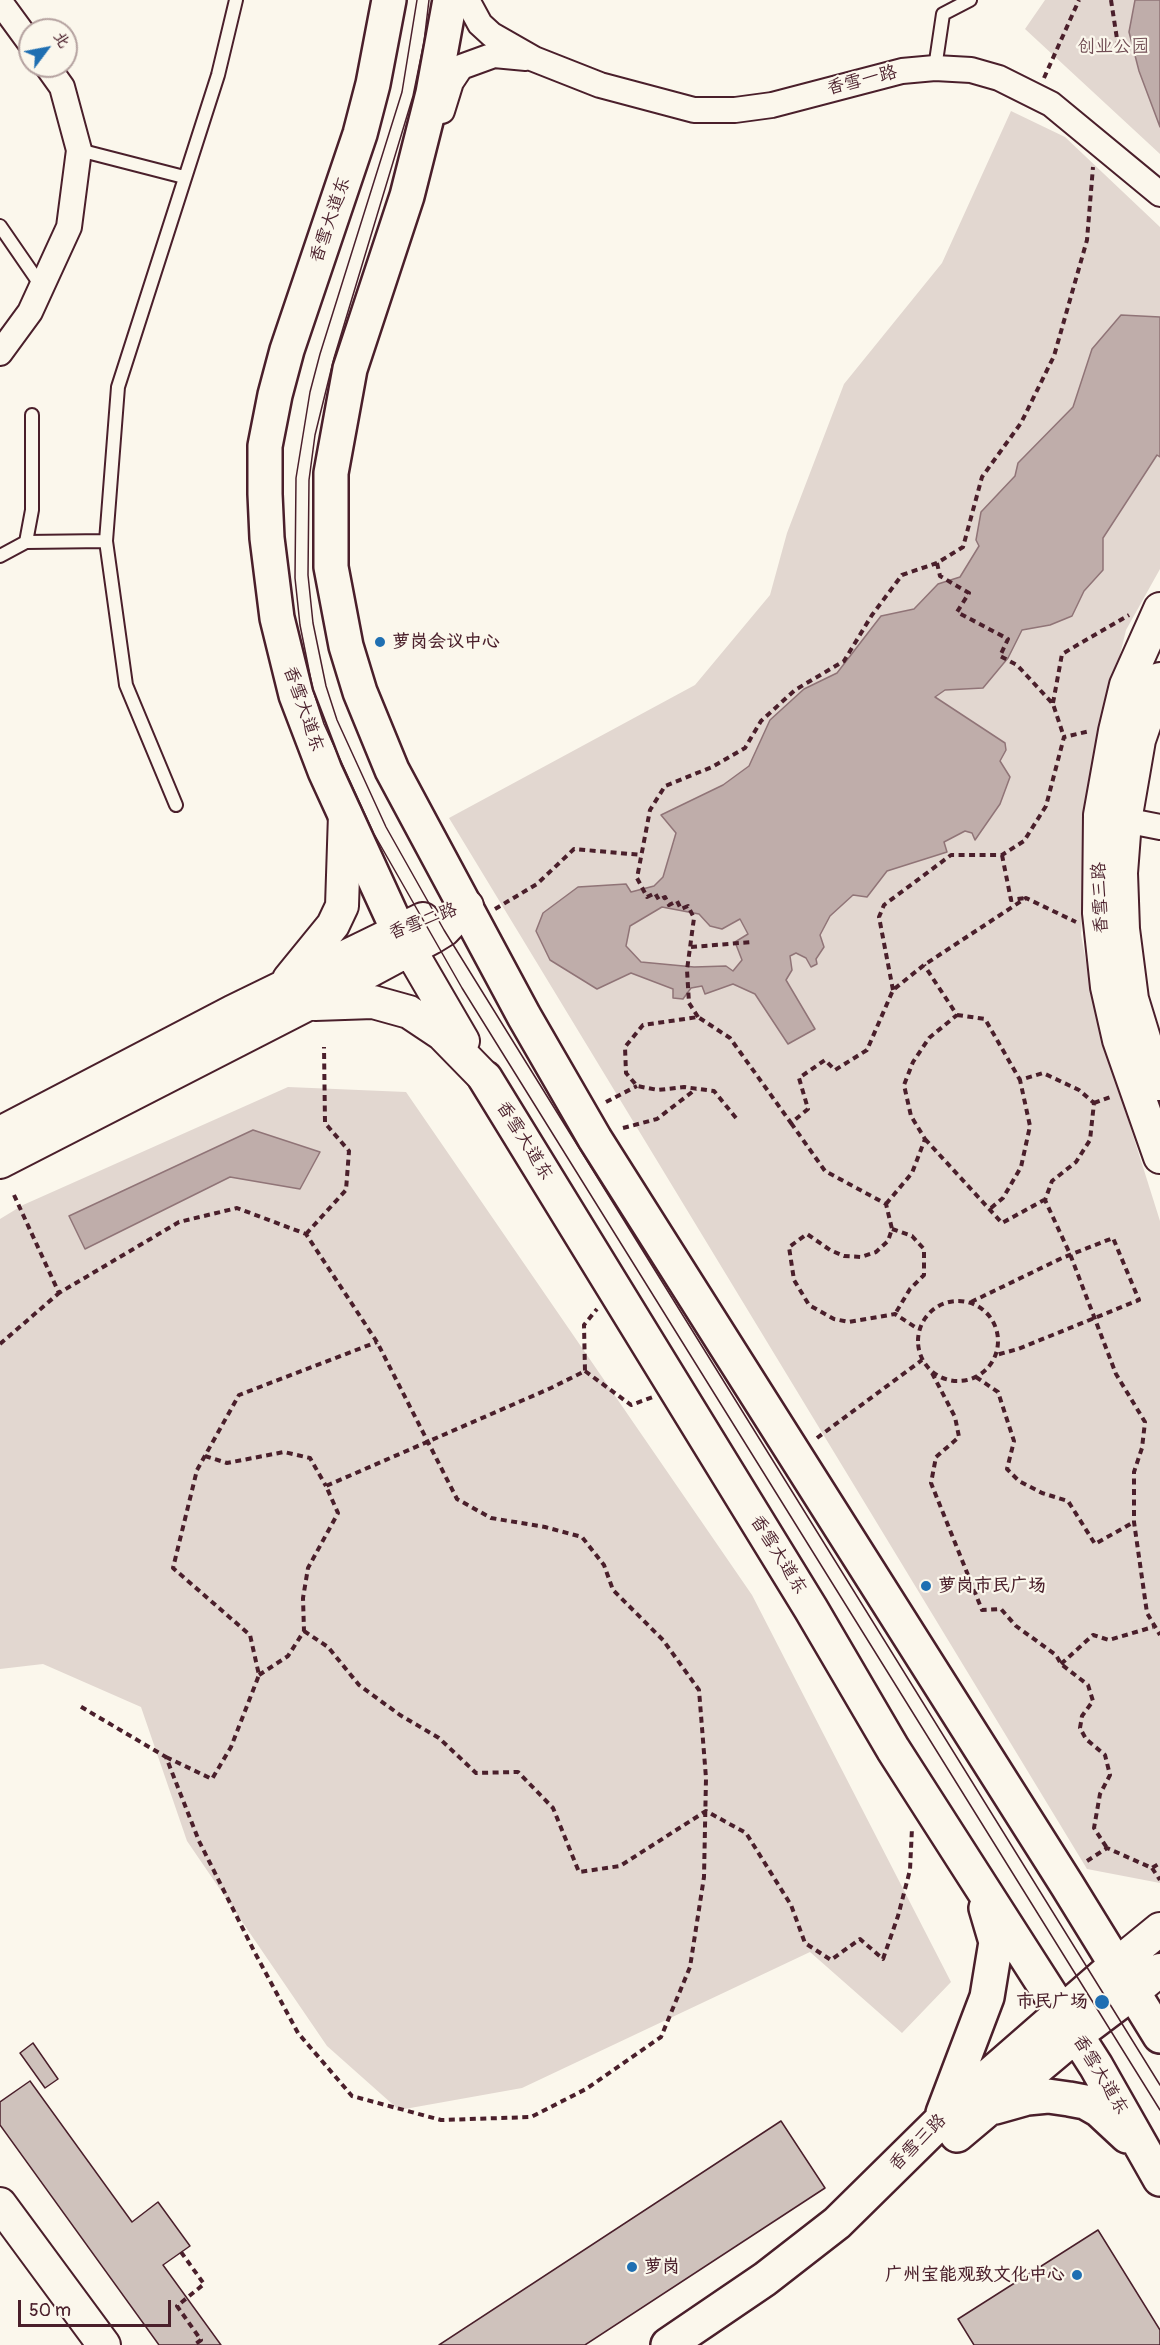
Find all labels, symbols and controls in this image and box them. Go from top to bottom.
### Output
north arrow [18,18,78,78]
text: 北 [49,27,74,52]
park label: 创业公园 [1077,36,1149,58]
street label: 香雪一路 [824,62,900,100]
street label: 香雪大道东 [306,174,356,266]
place label: 萝岗会议中心 [392,631,500,653]
marker: 萝岗会议中心 [373,635,387,649]
street label: 香雪大道东 [278,663,328,755]
street label: 香雪三路 [1089,862,1113,934]
street label: 香雪二路 [386,899,460,945]
street label: 香雪大道东 [491,1097,557,1185]
street label: 香雪大道东 [745,1511,811,1599]
place label: 萝岗市民广场 [938,1575,1046,1597]
marker: 萝岗市民广场 [919,1579,933,1593]
place label: 市民广场 [1016,1991,1088,2013]
marker: 市民广场 [1093,1993,1111,2011]
street label: 香雪大道东 [1068,2031,1132,2119]
street label: 香雪三路 [885,2110,951,2176]
place label: 萝岗 [644,2256,680,2278]
marker: 萝岗 [625,2260,639,2274]
place label: 广州宝能观致文化中心 [885,2264,1065,2286]
marker: 广州宝能观致文化中心 [1070,2268,1084,2282]
scale bar [21,2288,174,2326]
text: 50 m [29,2299,71,2322]

